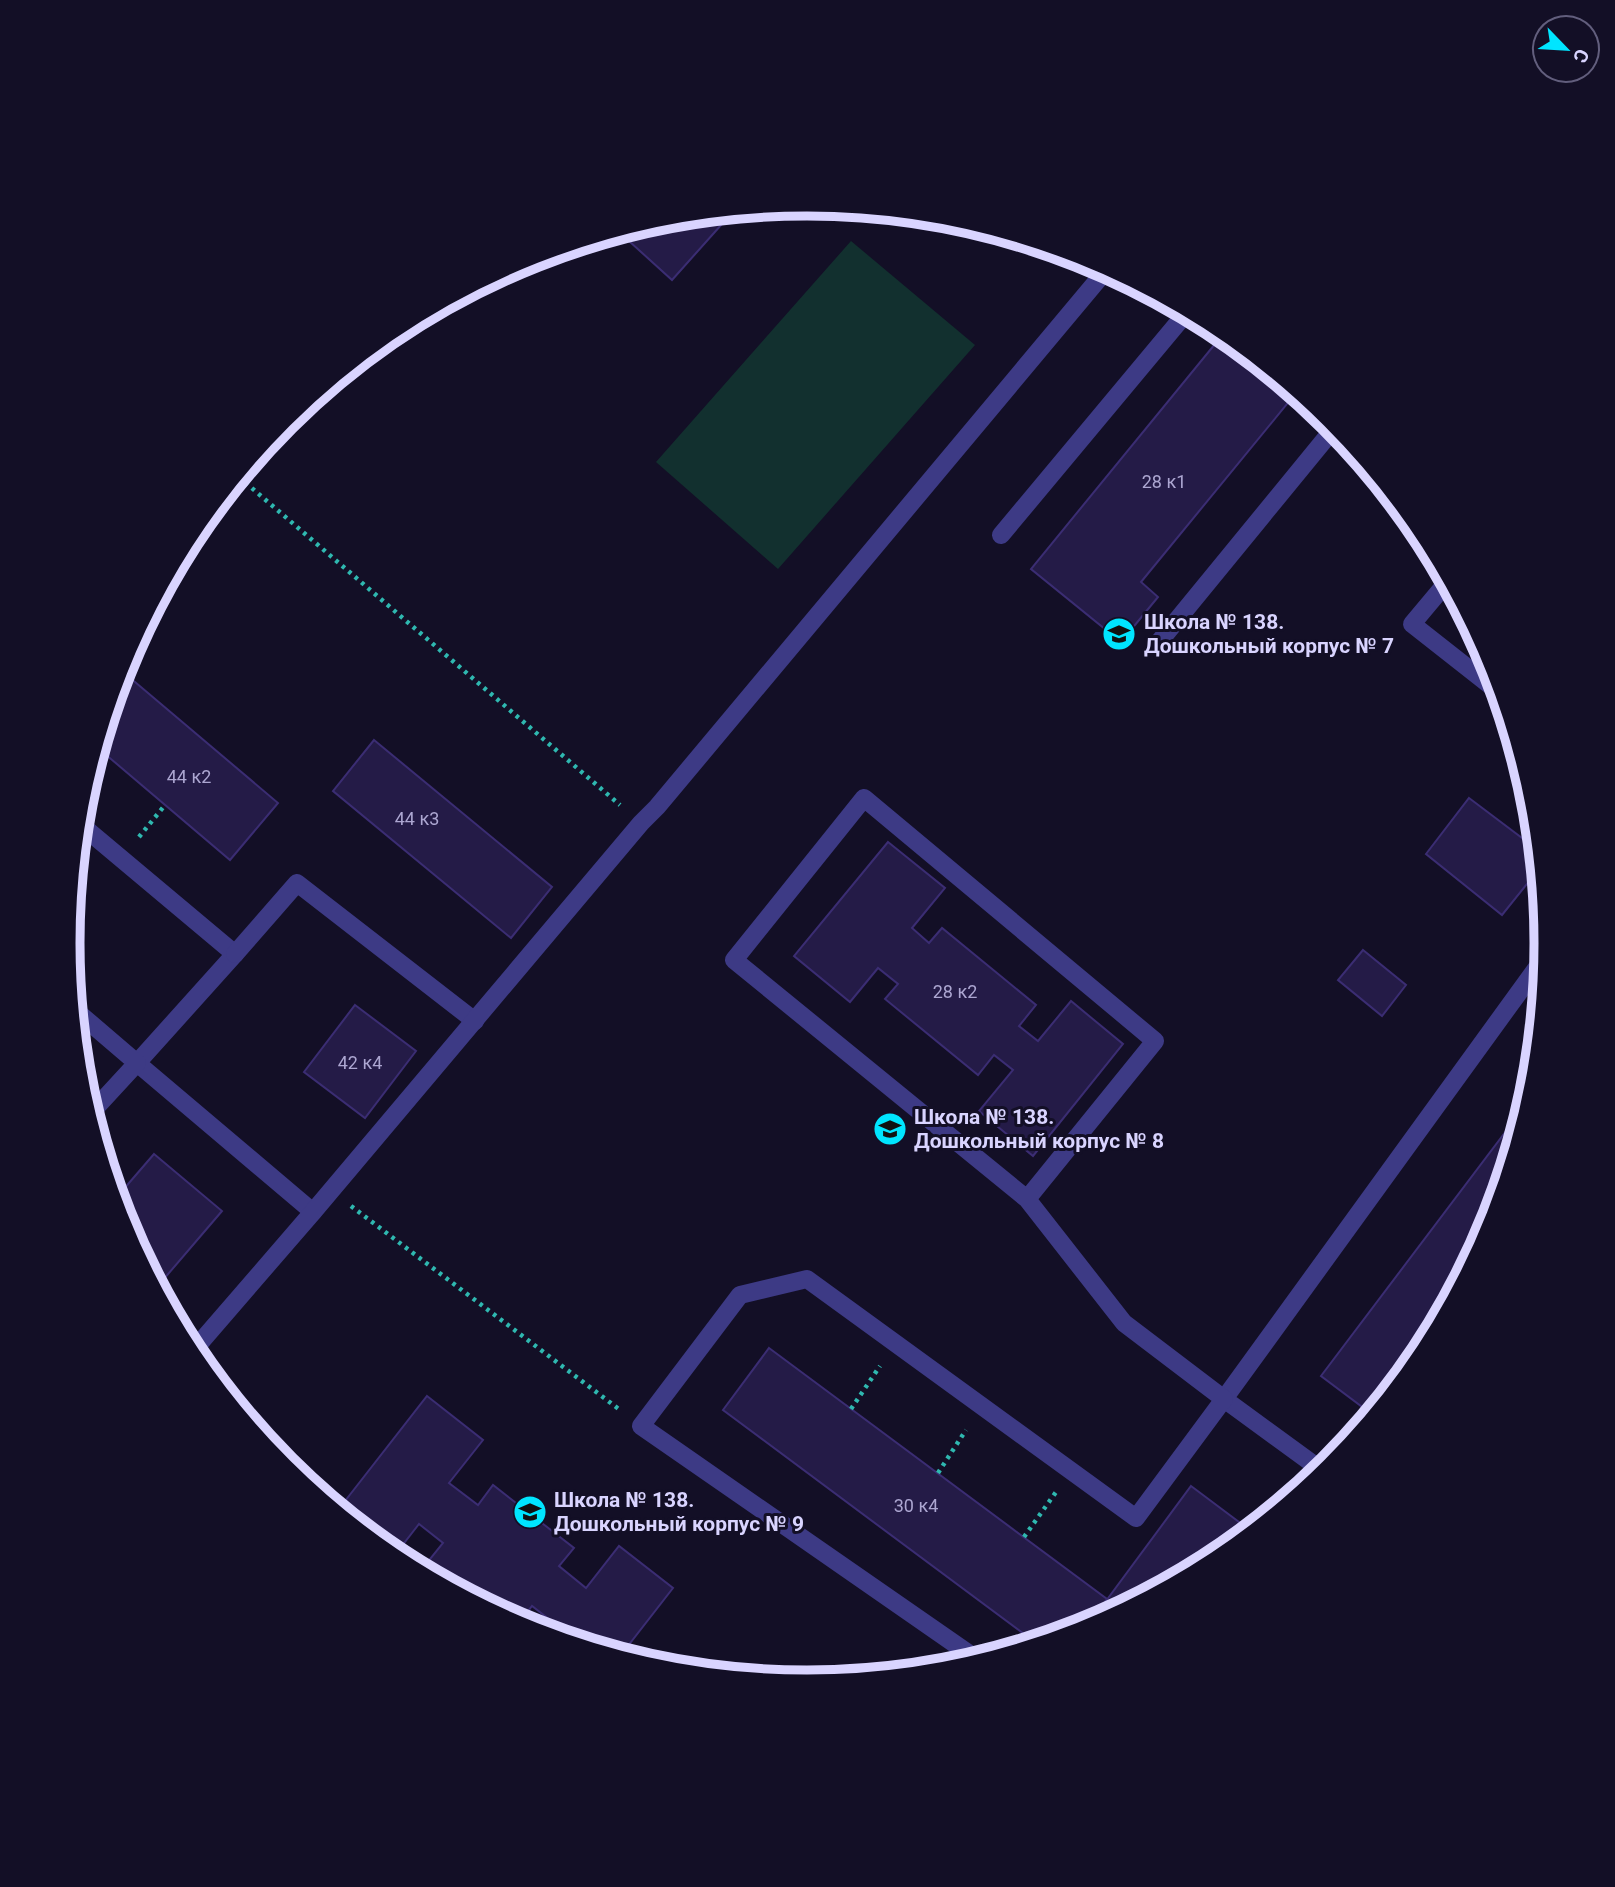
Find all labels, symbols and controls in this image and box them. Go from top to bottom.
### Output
north arrow [1531,14,1601,84]
text: С [1568,45,1594,66]
house number: 28 к1 [1142,471,1186,492]
place label: Школа № 138. Дошкольный корпус № 7 [1144,610,1394,658]
school or university icon: Школа № 138. Дошкольный корпус № 7 [1100,615,1138,653]
house number: 44 к2 [167,766,211,787]
house number: 44 к3 [395,808,439,829]
house number: 28 к2 [933,981,977,1002]
house number: 42 к4 [338,1052,382,1073]
place label: Школа № 138. Дошкольный корпус № 8 [914,1105,1164,1153]
school or university icon: Школа № 138. Дошкольный корпус № 8 [871,1110,909,1148]
place label: Школа № 138. Дошкольный корпус № 9 [554,1488,804,1536]
school or university icon: Школа № 138. Дошкольный корпус № 9 [511,1493,549,1531]
house number: 30 к4 [894,1495,938,1516]

